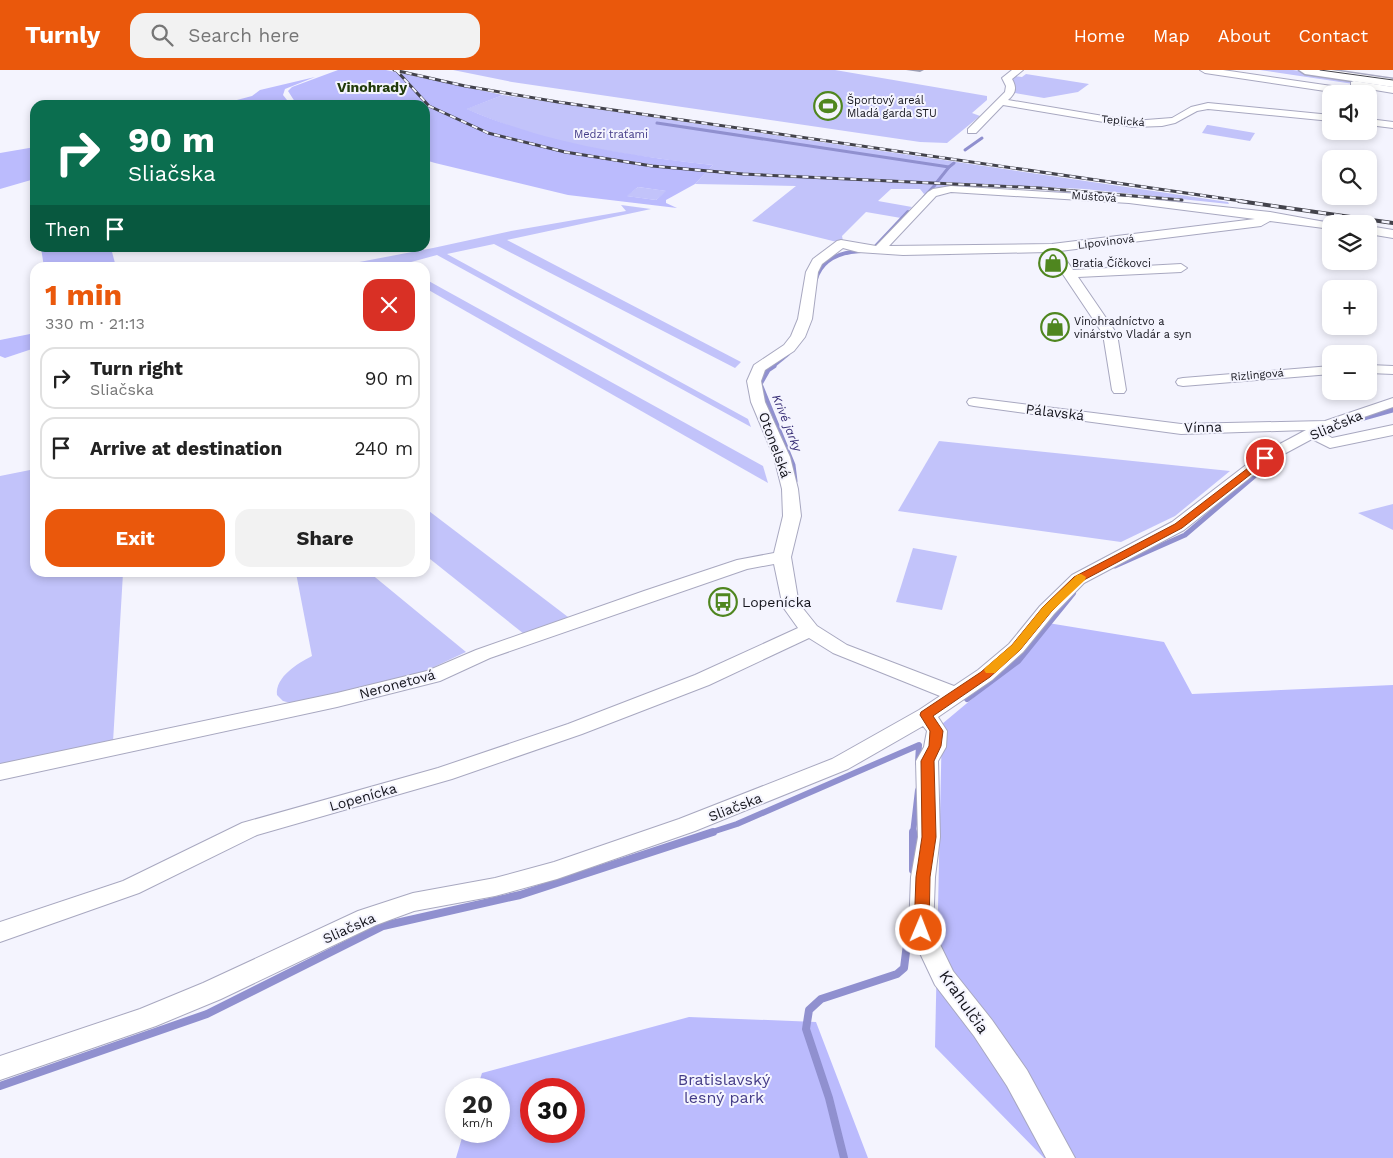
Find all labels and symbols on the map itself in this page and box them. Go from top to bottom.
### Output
district label: Vinohrady [337,79,407,95]
sports icon: Športový areál Mladá garda STU [813,91,843,121]
place label: Športový areál Mladá garda STU [847,93,937,120]
street label: Teplická [1101,113,1145,129]
park label: Medzi traťami [574,128,648,141]
street label: Muštová [1071,189,1117,205]
street label: Lipovinová [1077,232,1135,252]
shop icon: Bratia Číčkovci [1038,248,1068,278]
place label: Bratia Číčkovci [1072,256,1151,270]
shop icon: Vinohradníctvo a vinárstvo Vladár a syn [1040,312,1070,342]
place label: Vinohradníctvo a vinárstvo Vladár a syn [1074,315,1192,341]
street label: Rizlingová [1230,366,1284,384]
water label: Krivé jarky [769,392,805,454]
street label: Pálavská [1025,400,1085,424]
street label: Sliačska [1307,407,1365,443]
street label: Otonelská [756,410,794,480]
street label: Vínna [1184,419,1222,435]
pin [1244,437,1286,479]
bus stop icon: Lopenícka [708,587,738,617]
place label: Lopenícka [742,594,811,610]
street label: Neronetová [357,666,437,702]
street label: Lopenícka [327,780,399,814]
street label: Sliačska [706,789,764,824]
position arrow [894,903,946,955]
street label: Sliačska [320,909,378,947]
street label: Krahulčia [935,967,993,1037]
park label: Bratislavský lesný park [678,1070,771,1107]
speed limit sign: 30 [520,1078,585,1143]

